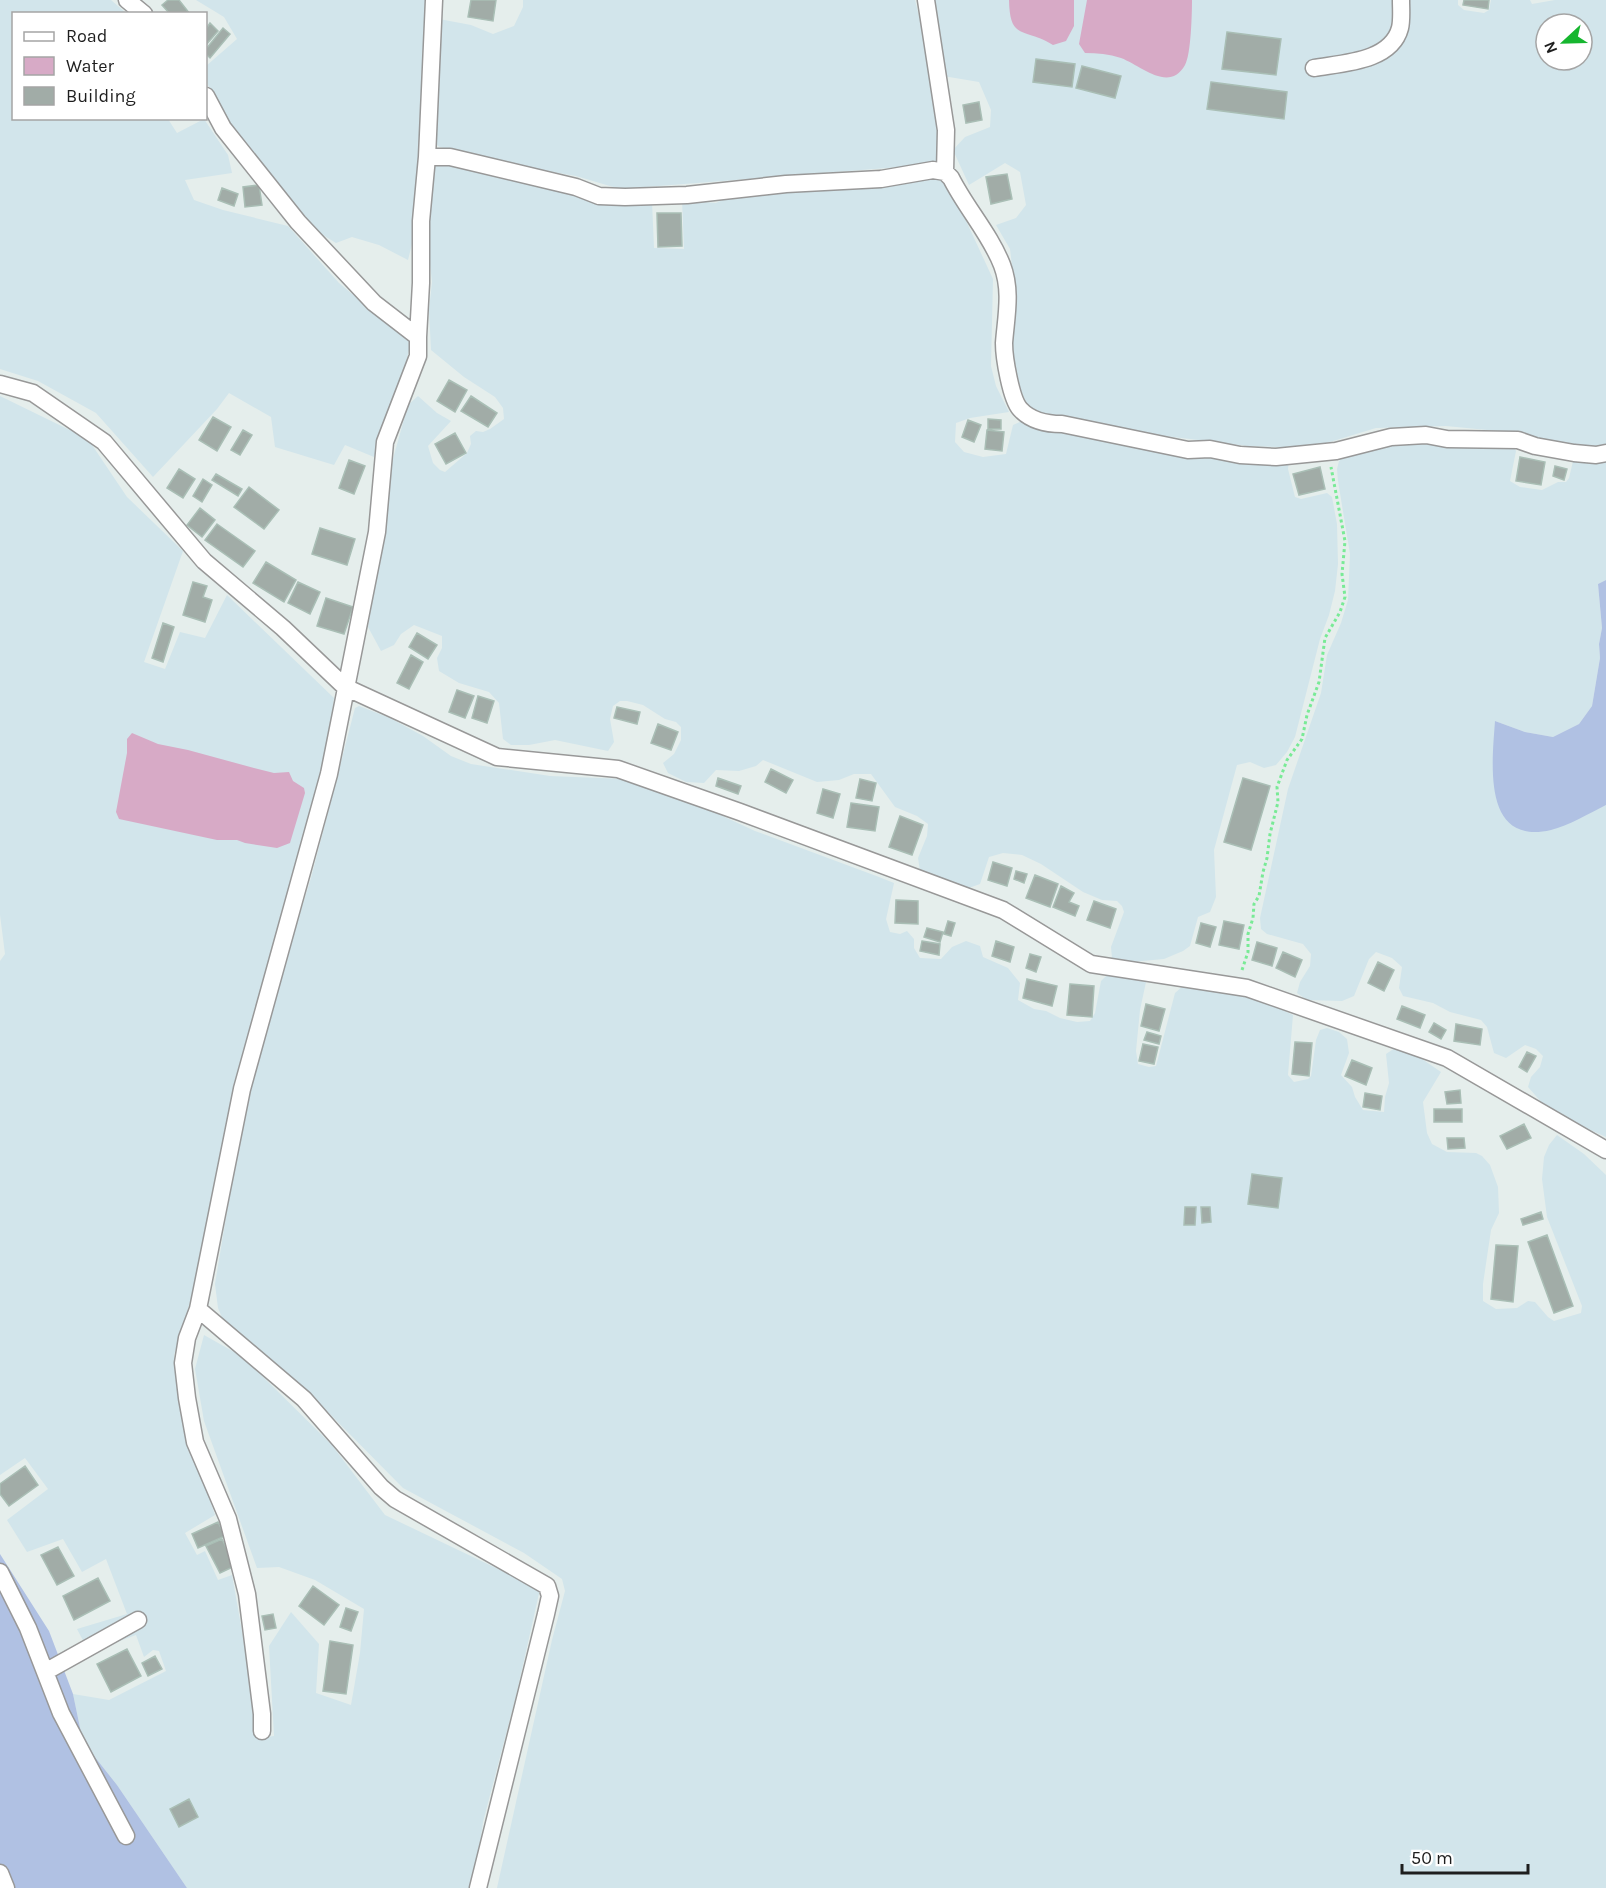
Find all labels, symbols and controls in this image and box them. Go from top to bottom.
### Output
legend [12,12,207,120]
north arrow [1534,12,1594,72]
text: Road [66,25,107,47]
text: N [1540,39,1562,56]
text: Water [66,55,114,77]
text: Building [66,85,136,107]
scale bar [1402,1837,1528,1875]
text: 50 m [1411,1847,1453,1869]

